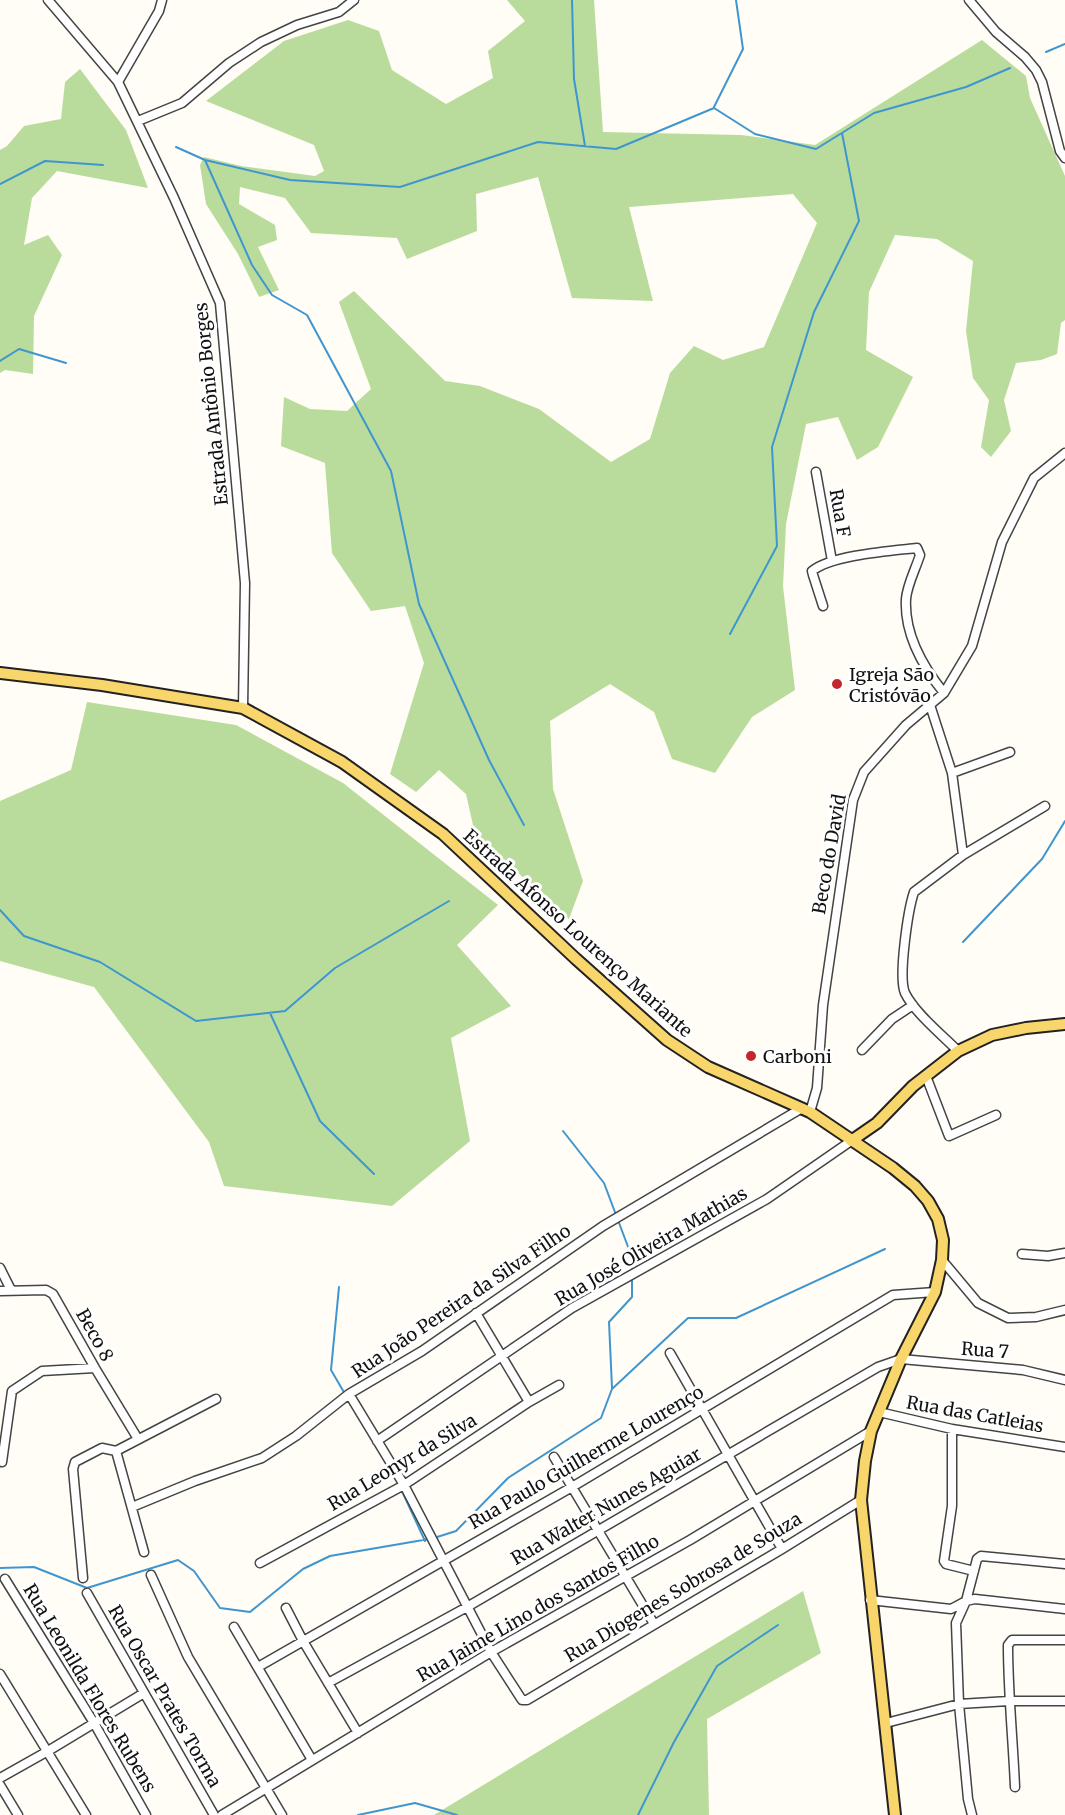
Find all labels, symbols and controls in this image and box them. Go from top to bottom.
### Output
street label: Estrada Antônio Borges [189,301,233,507]
street label: Rua F [824,487,856,539]
place label: Igreja São Cristóvão [849,663,934,707]
marker: Igreja São Cristóvão [830,677,844,691]
street label: Beco do David [807,792,851,916]
street label: Estrada Afonso Lourenço Mariante [459,824,697,1042]
place label: Carboni [763,1045,832,1068]
marker: Carboni [744,1049,758,1063]
street label: Rua José Oliveira Mathias [551,1181,751,1311]
street label: Rua João Pereira da Silva Filho [347,1219,575,1383]
street label: Beco 8 [71,1305,119,1365]
street label: Rua 7 [960,1337,1010,1363]
street label: Rua Paulo Guilherme Lourenço [464,1380,708,1534]
street label: Rua das Catleias [905,1391,1046,1437]
street label: Rua Leonyr da Silva [323,1408,481,1516]
street label: Rua Walter Nunes Aguiar [507,1442,705,1570]
street label: Rua Diogenes Sobrosa de Souza [560,1507,806,1667]
street label: Rua Jaime Lino dos Santos Filho [413,1529,663,1687]
street label: Rua Leonilda Flores Rubens [19,1580,162,1797]
street label: Rua Oscar Prates Torma [103,1601,227,1792]

